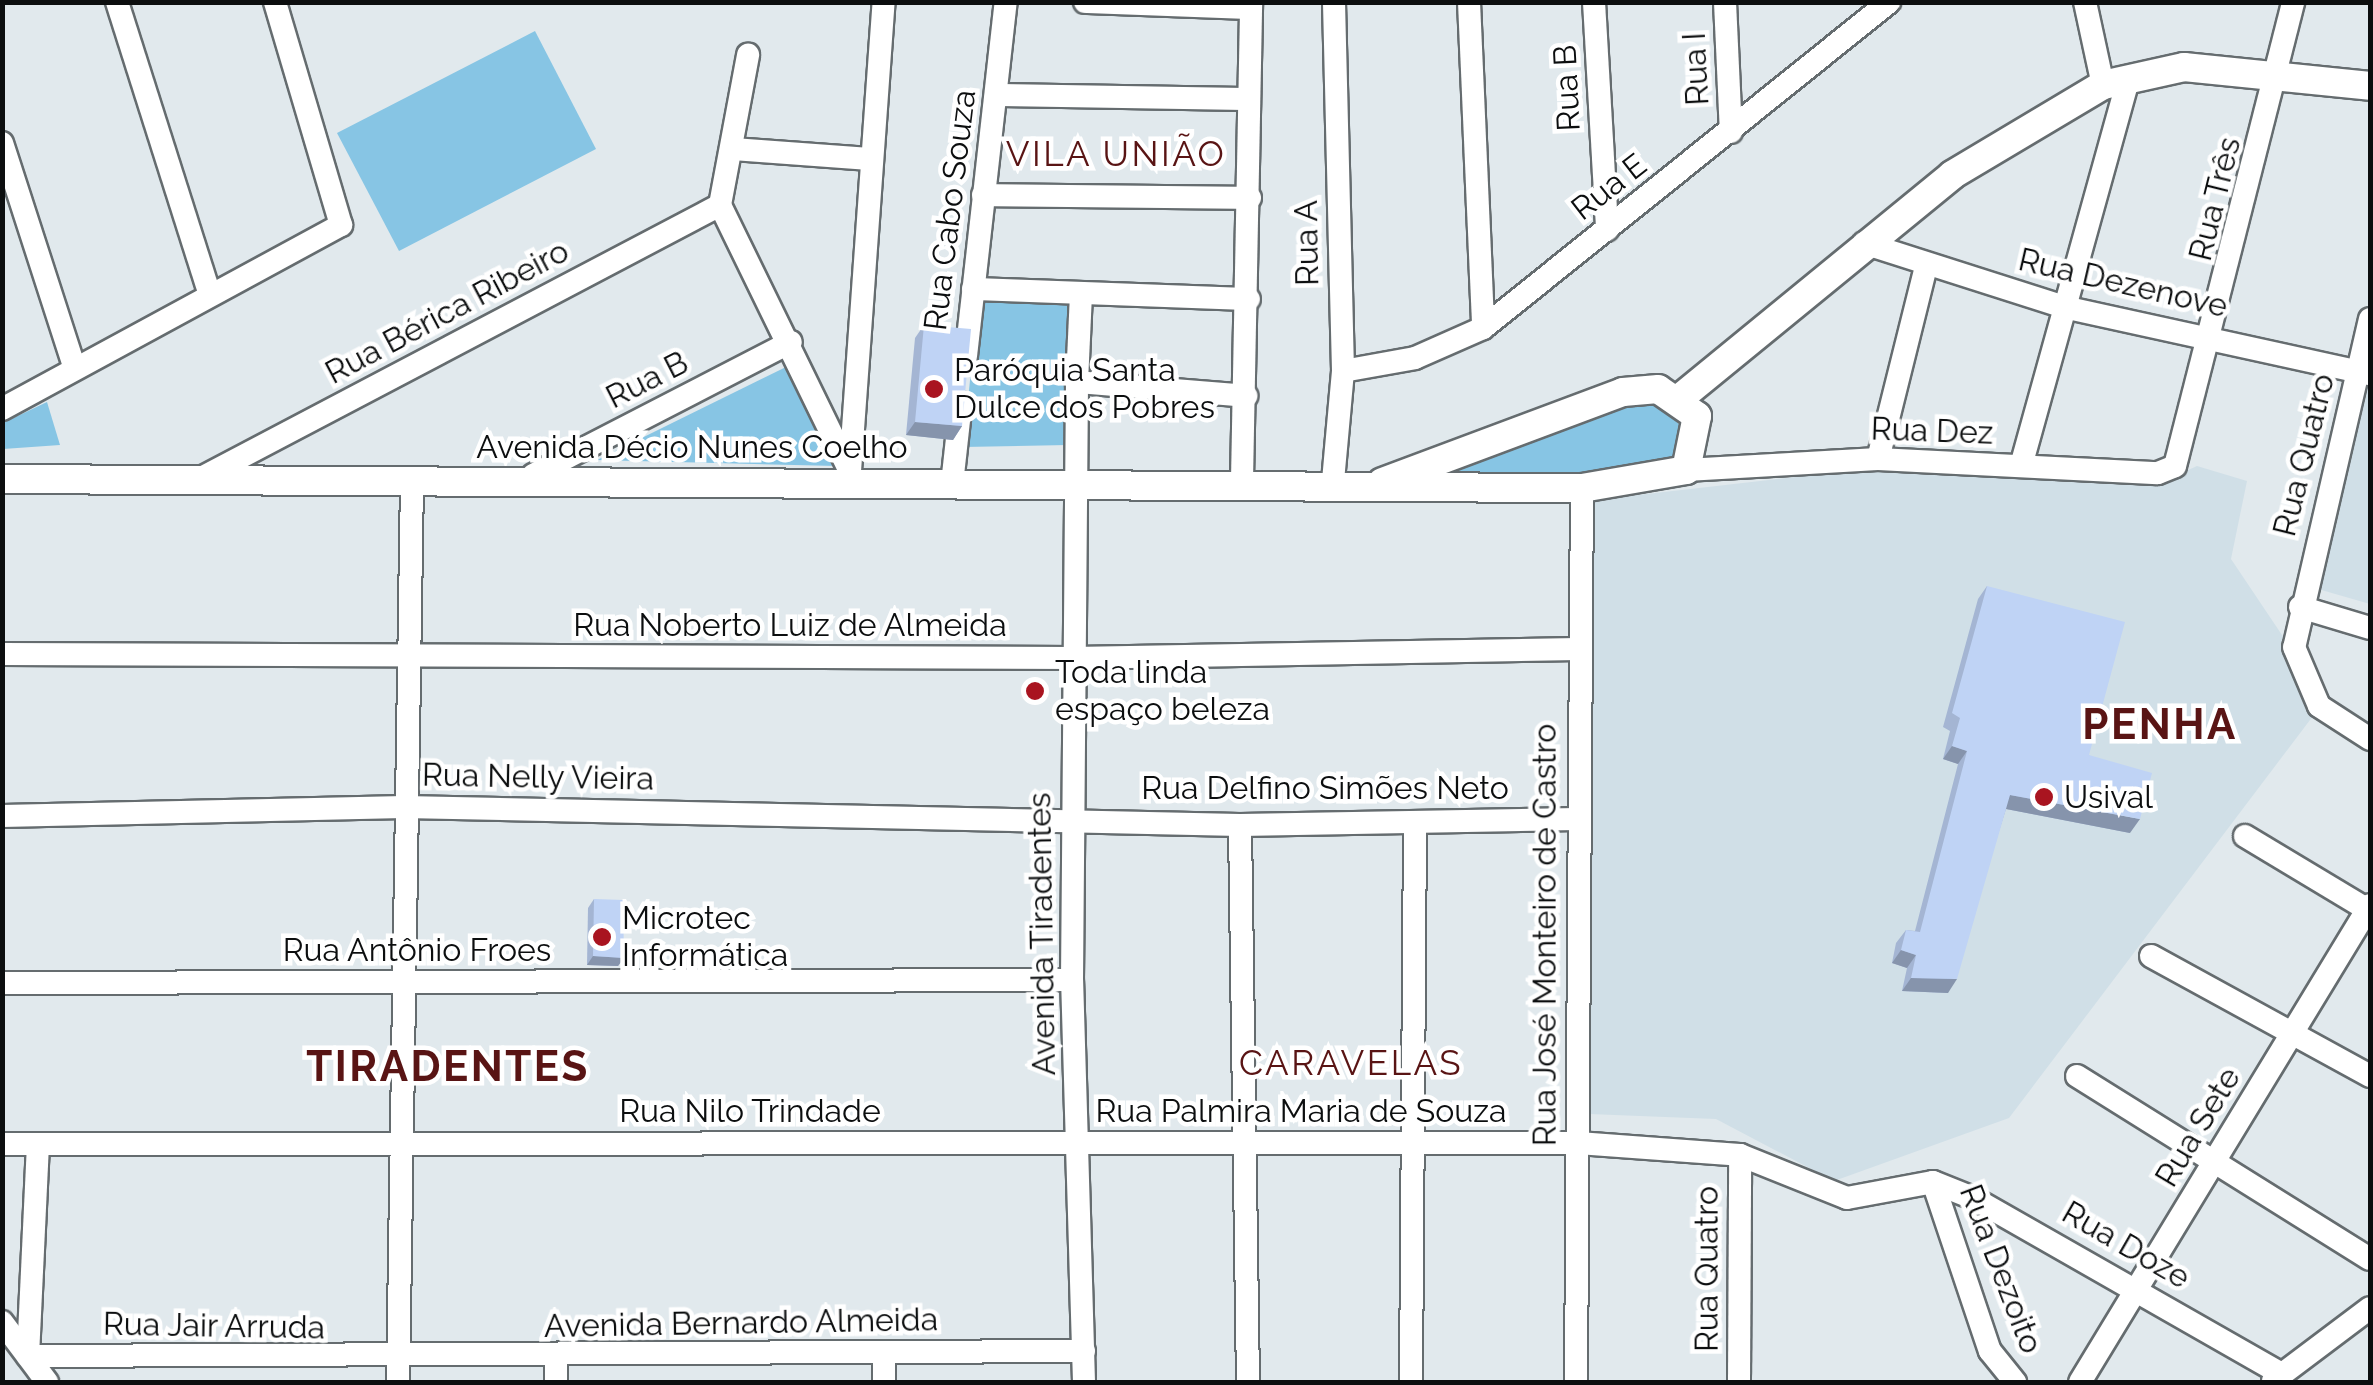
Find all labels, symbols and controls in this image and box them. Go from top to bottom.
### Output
street label: Rua I [1675,31,1717,107]
street label: Rua B [1546,44,1588,132]
street label: Rua Cabo Souza [916,87,984,333]
district label: VILA UNIÃO [1005,133,1227,175]
street label: Rua Três [2181,133,2249,265]
street label: Rua E [1564,146,1654,228]
street label: Rua A [1287,199,1327,287]
street label: Rua Bérica Ribeiro [319,232,575,392]
street label: Rua Dezenove [2015,240,2231,326]
street label: Rua B [600,343,694,417]
place label: Paróquia Santa Dulce dos Pobres [954,352,1215,427]
street label: Rua Quatro [2265,370,2343,540]
marker: Paróquia Santa Dulce dos Pobres [923,378,945,400]
street label: Rua Dez [1870,410,1994,452]
street label: Avenida Décio Nunes Coelho [476,428,908,466]
street label: Rua Noberto Luiz de Almeida [573,606,1007,644]
place label: Toda linda espaço beleza [1055,654,1270,729]
marker: Toda linda espaço beleza [1024,680,1046,702]
district label: PENHA [2082,700,2238,750]
street label: Rua José Monteiro de Castro [1526,723,1564,1147]
street label: Rua Nelly Vieira [421,756,655,798]
street label: Rua Delfino Simões Neto [1141,769,1509,807]
place label: Usival [2064,778,2153,816]
marker: Usival [2033,786,2055,808]
street label: Avenida Tiradentes [1020,792,1064,1076]
place label: Microtec Informática [622,900,788,975]
marker: Microtec Informática [591,926,613,948]
street label: Rua Antônio Froes [282,931,552,969]
district label: TIRADENTES [306,1042,590,1092]
district label: CARAVELAS [1239,1042,1463,1084]
street label: Rua Sete [2147,1060,2249,1194]
street label: Rua Nilo Trindade [619,1092,881,1130]
street label: Rua Palmira Maria de Souza [1096,1092,1506,1130]
street label: Rua Dezoito [1951,1179,2051,1359]
street label: Rua Quatro [1688,1186,1726,1352]
street label: Rua Doze [2055,1193,2197,1297]
street label: Avenida Bernardo Almeida [543,1300,939,1346]
street label: Rua Jair Arruda [101,1305,327,1347]

